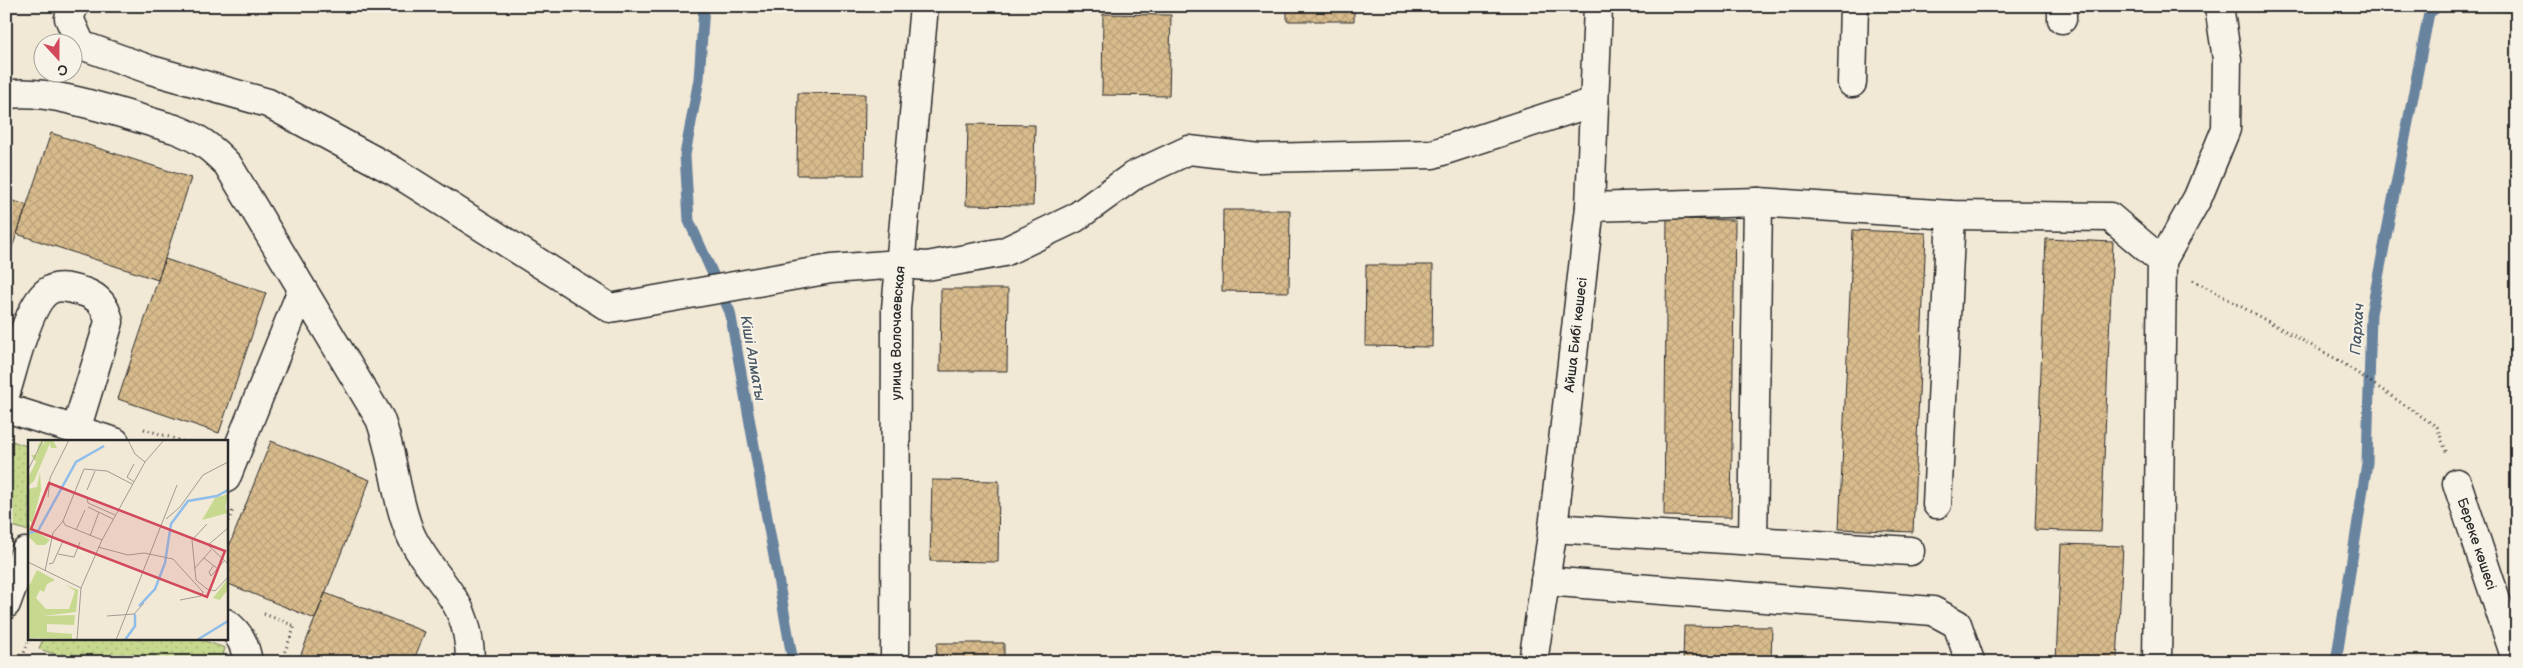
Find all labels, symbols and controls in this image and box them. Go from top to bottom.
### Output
north arrow [32,32,82,82]
text: С [55,60,70,79]
street label: улица Волочаевская [888,265,909,400]
street label: Айша Бибі көшесі [1561,276,1591,394]
water label: Пархач [2346,302,2369,356]
water label: Кіші Алматы [736,314,769,403]
inset map [28,440,228,640]
street label: Береке көшесі [2454,496,2500,592]

